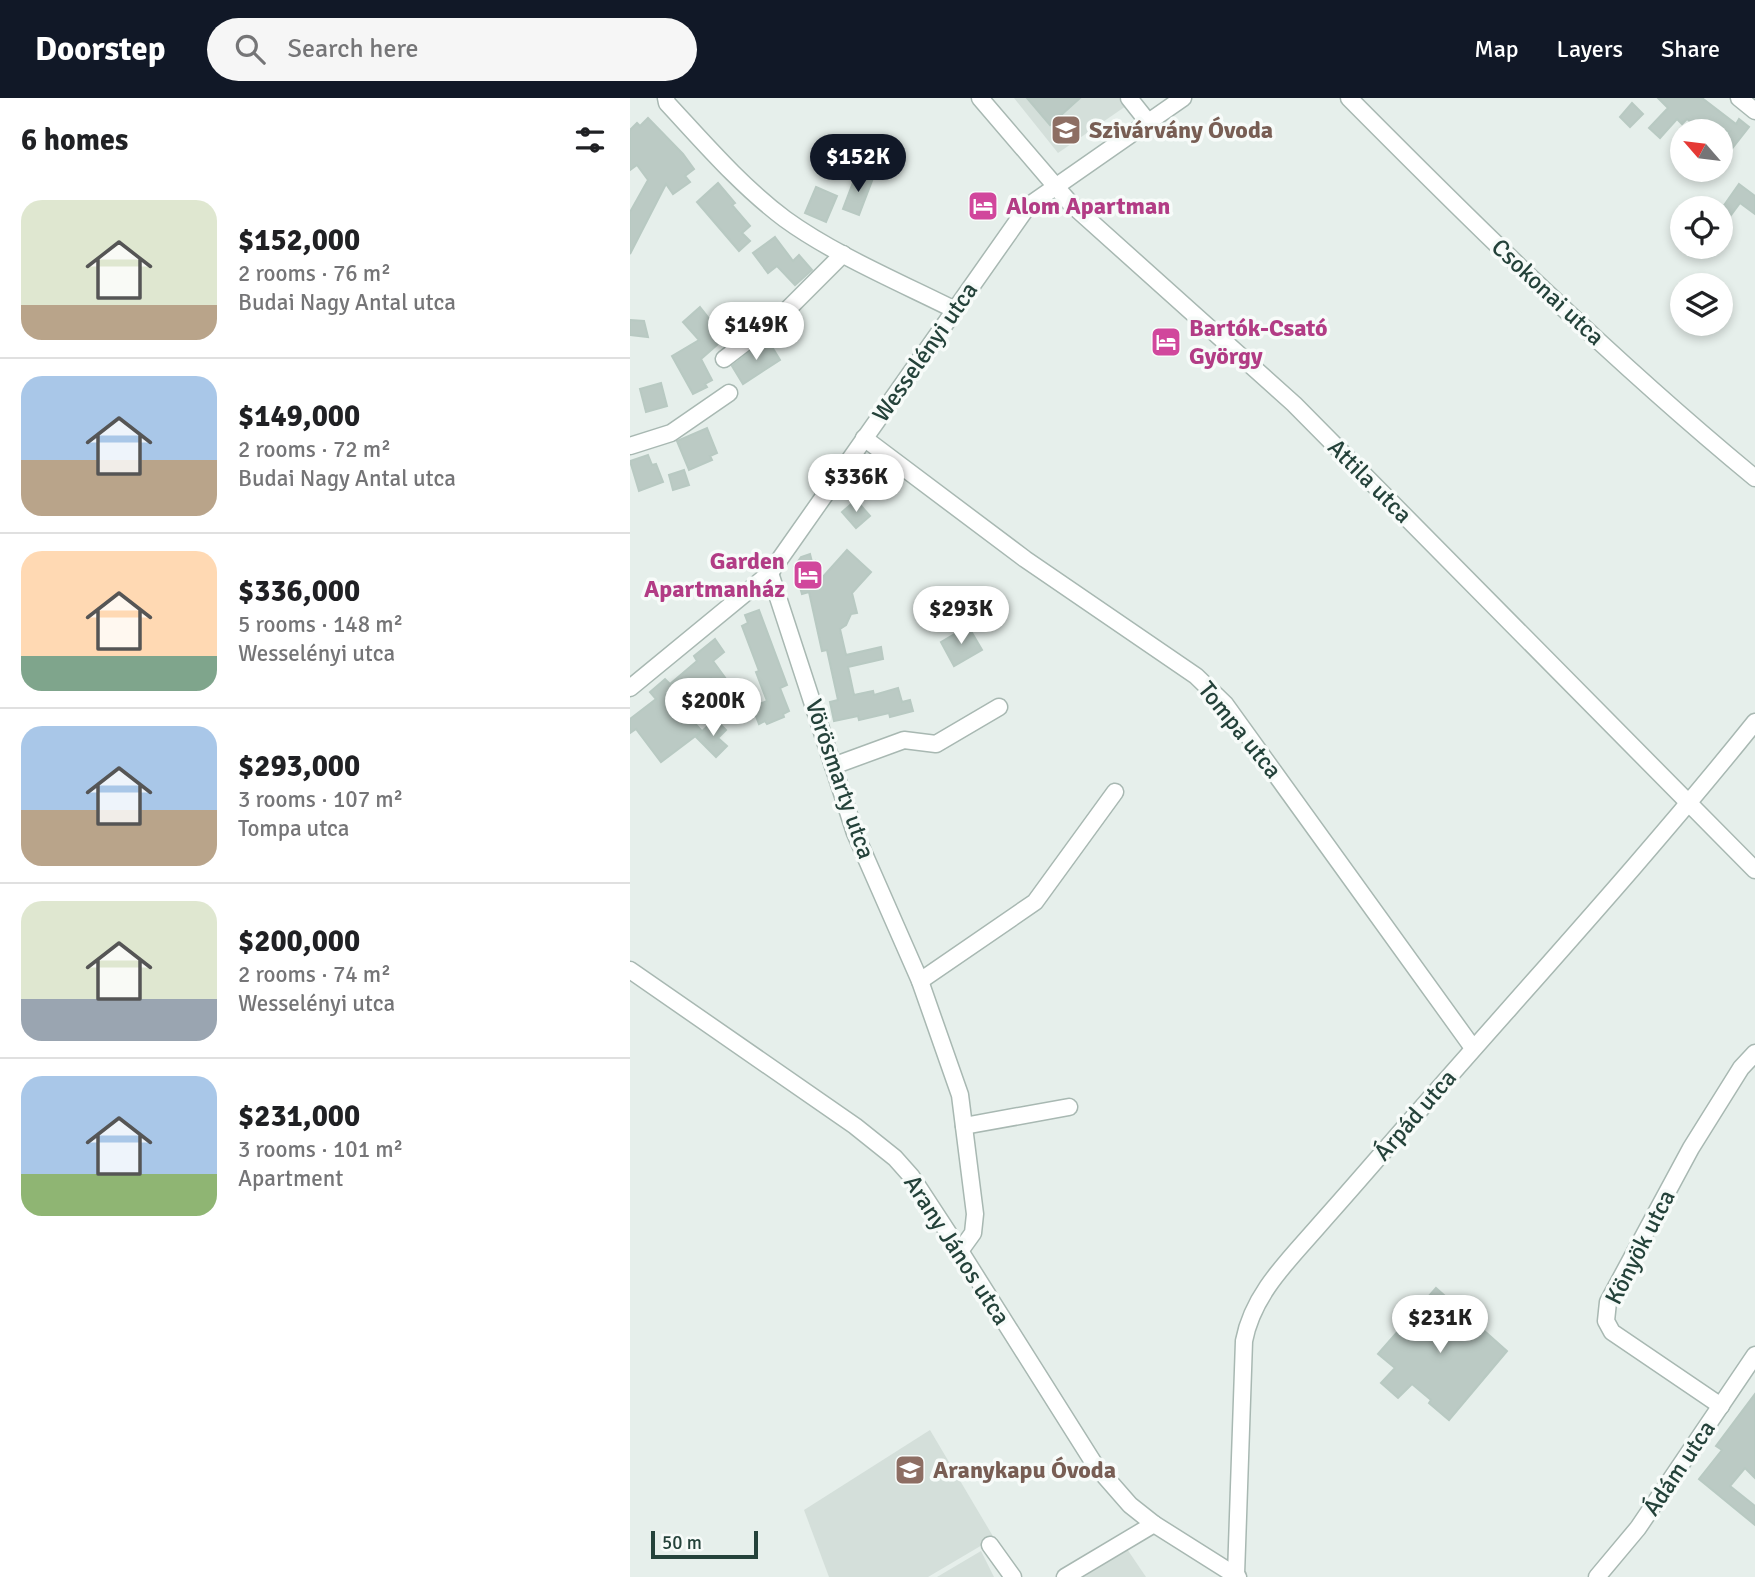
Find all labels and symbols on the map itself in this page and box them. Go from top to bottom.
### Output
school or university icon: Szivárvány Óvoda [1049,113,1083,147]
place label: Szivárvány Óvoda [1089,115,1273,145]
north arrow [1670,119,1732,182]
pin: $152K [809,134,907,194]
hotel icon: Alom Apartman [966,189,1000,223]
place label: Alom Apartman [1006,191,1170,221]
street label: Csokonai utca [1485,232,1611,352]
street label: Wesselényi utca [866,276,984,428]
pin: $149K [707,302,805,362]
place label: Bartók-Csató György [1189,313,1328,371]
hotel icon: Bartók-Csató György [1149,325,1183,359]
street label: Attila utca [1322,433,1418,529]
pin: $336K [807,454,905,514]
place label: Garden Apartmanház [644,546,785,604]
hotel icon: Garden Apartmanház [791,558,825,592]
pin: $293K [912,587,1010,646]
street label: Tompa utca [1192,675,1288,785]
pin: $200K [664,678,762,738]
street label: Vörösmarty utca [799,695,881,863]
street label: Árpád utca [1367,1063,1463,1167]
street label: Arany János utca [897,1169,1017,1331]
street label: Könyök utca [1598,1185,1682,1309]
pin: $231K [1391,1296,1489,1355]
street label: Ádám utca [1636,1415,1722,1521]
school or university icon: Aranykapu Óvoda [893,1453,927,1487]
place label: Aranykapu Óvoda [933,1455,1116,1485]
scale bar [651,1528,758,1560]

